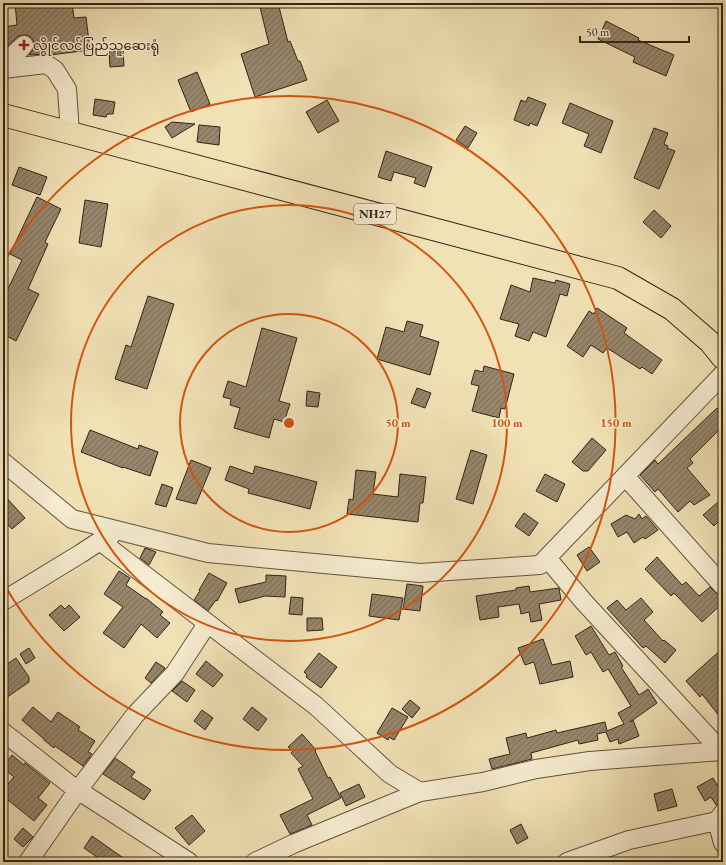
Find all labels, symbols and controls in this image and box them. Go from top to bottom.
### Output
scale bar [580,18,689,44]
text: 50 m [586,24,610,40]
place label: လွိုင်လင်ပြည်သူ့ဆေးရုံ [33,37,159,56]
marker: လွိုင်လင်ပြည်သူ့ဆေးရုံ [18,39,30,51]
road number: NH27 [354,204,396,224]
text: 50 m [385,415,411,431]
text: 100 m [491,415,523,431]
text: 150 m [600,415,632,431]
centre of rings [282,416,296,430]

